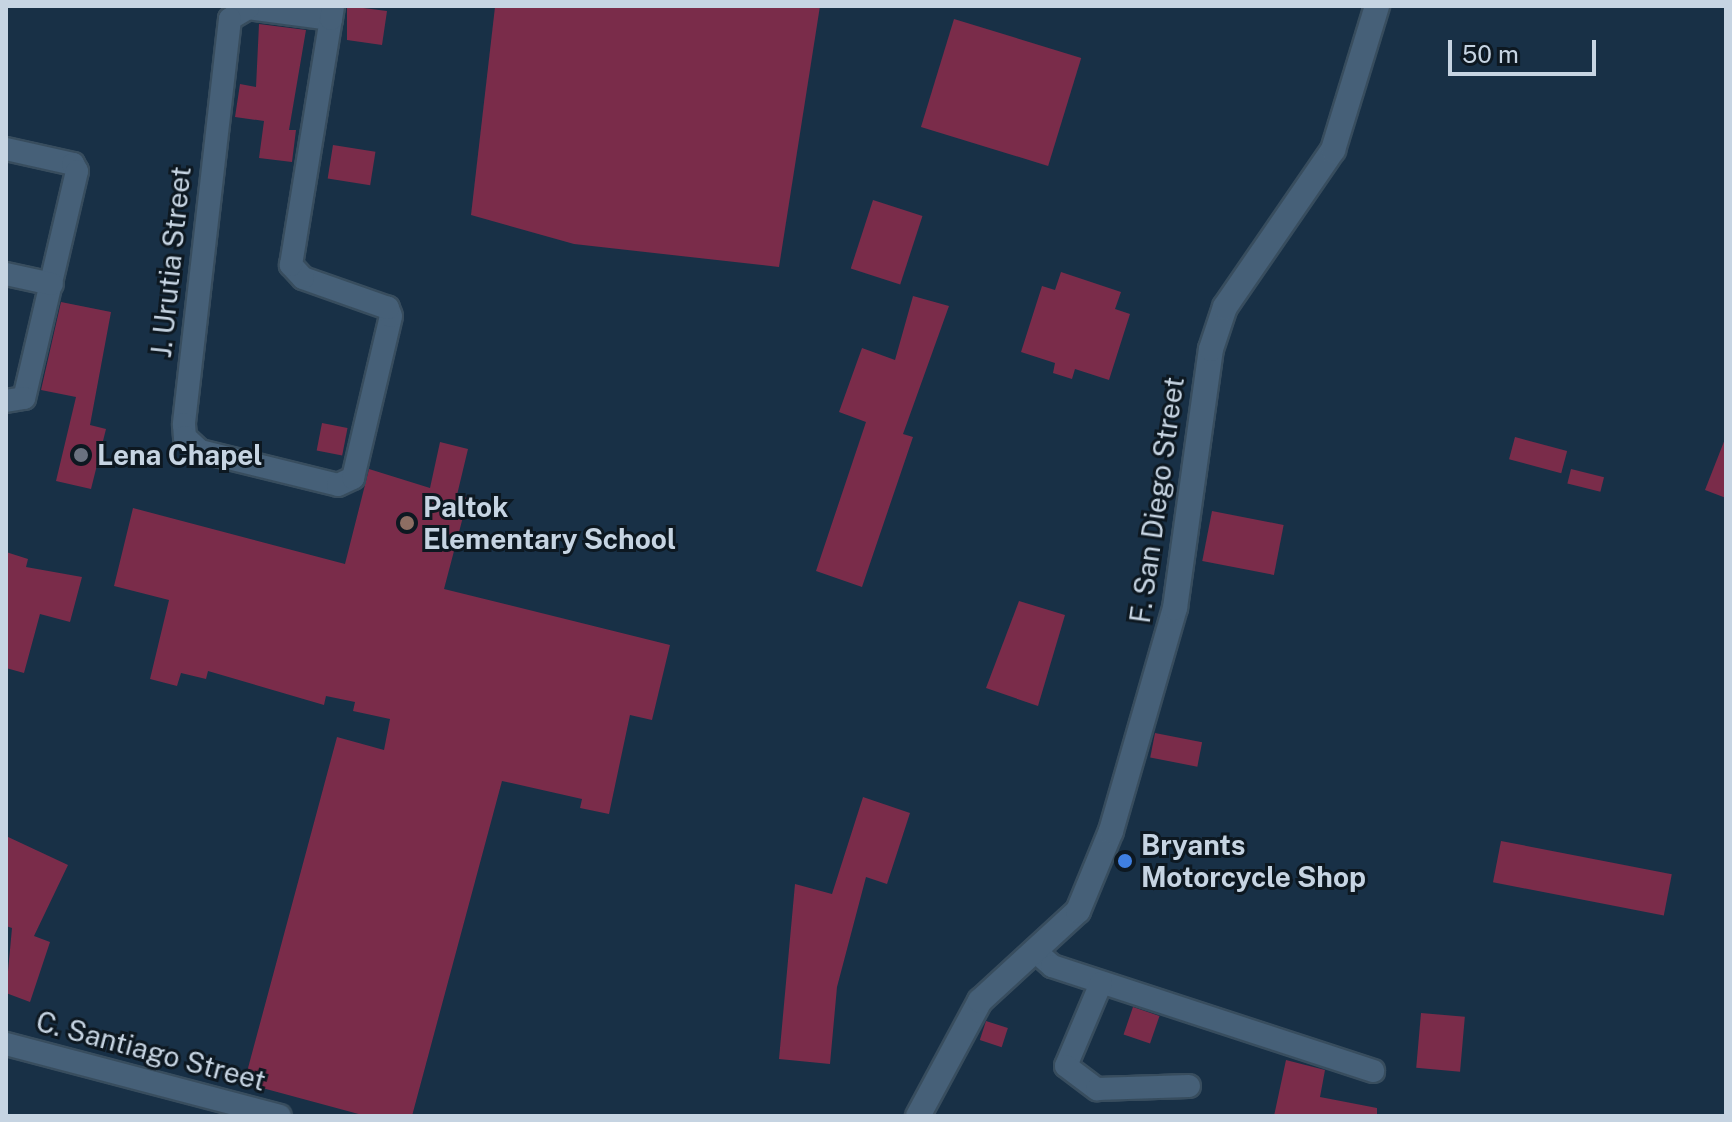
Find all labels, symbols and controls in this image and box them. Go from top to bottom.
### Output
scale bar [1452,24,1600,74]
text: 50 m [1462,40,1519,68]
street label: J. Urutia Street [144,165,198,359]
street label: F. San Diego Street [1123,375,1191,625]
place label: Lena Chapel [97,438,263,472]
marker: Lena Chapel [72,446,90,464]
place label: Paltok Elementary School [423,490,676,556]
marker: Paltok Elementary School [398,514,416,532]
place label: Bryants Motorcycle Shop [1141,828,1366,894]
marker: Bryants Motorcycle Shop [1116,852,1134,870]
street label: C. Santiago Street [32,1004,270,1098]

